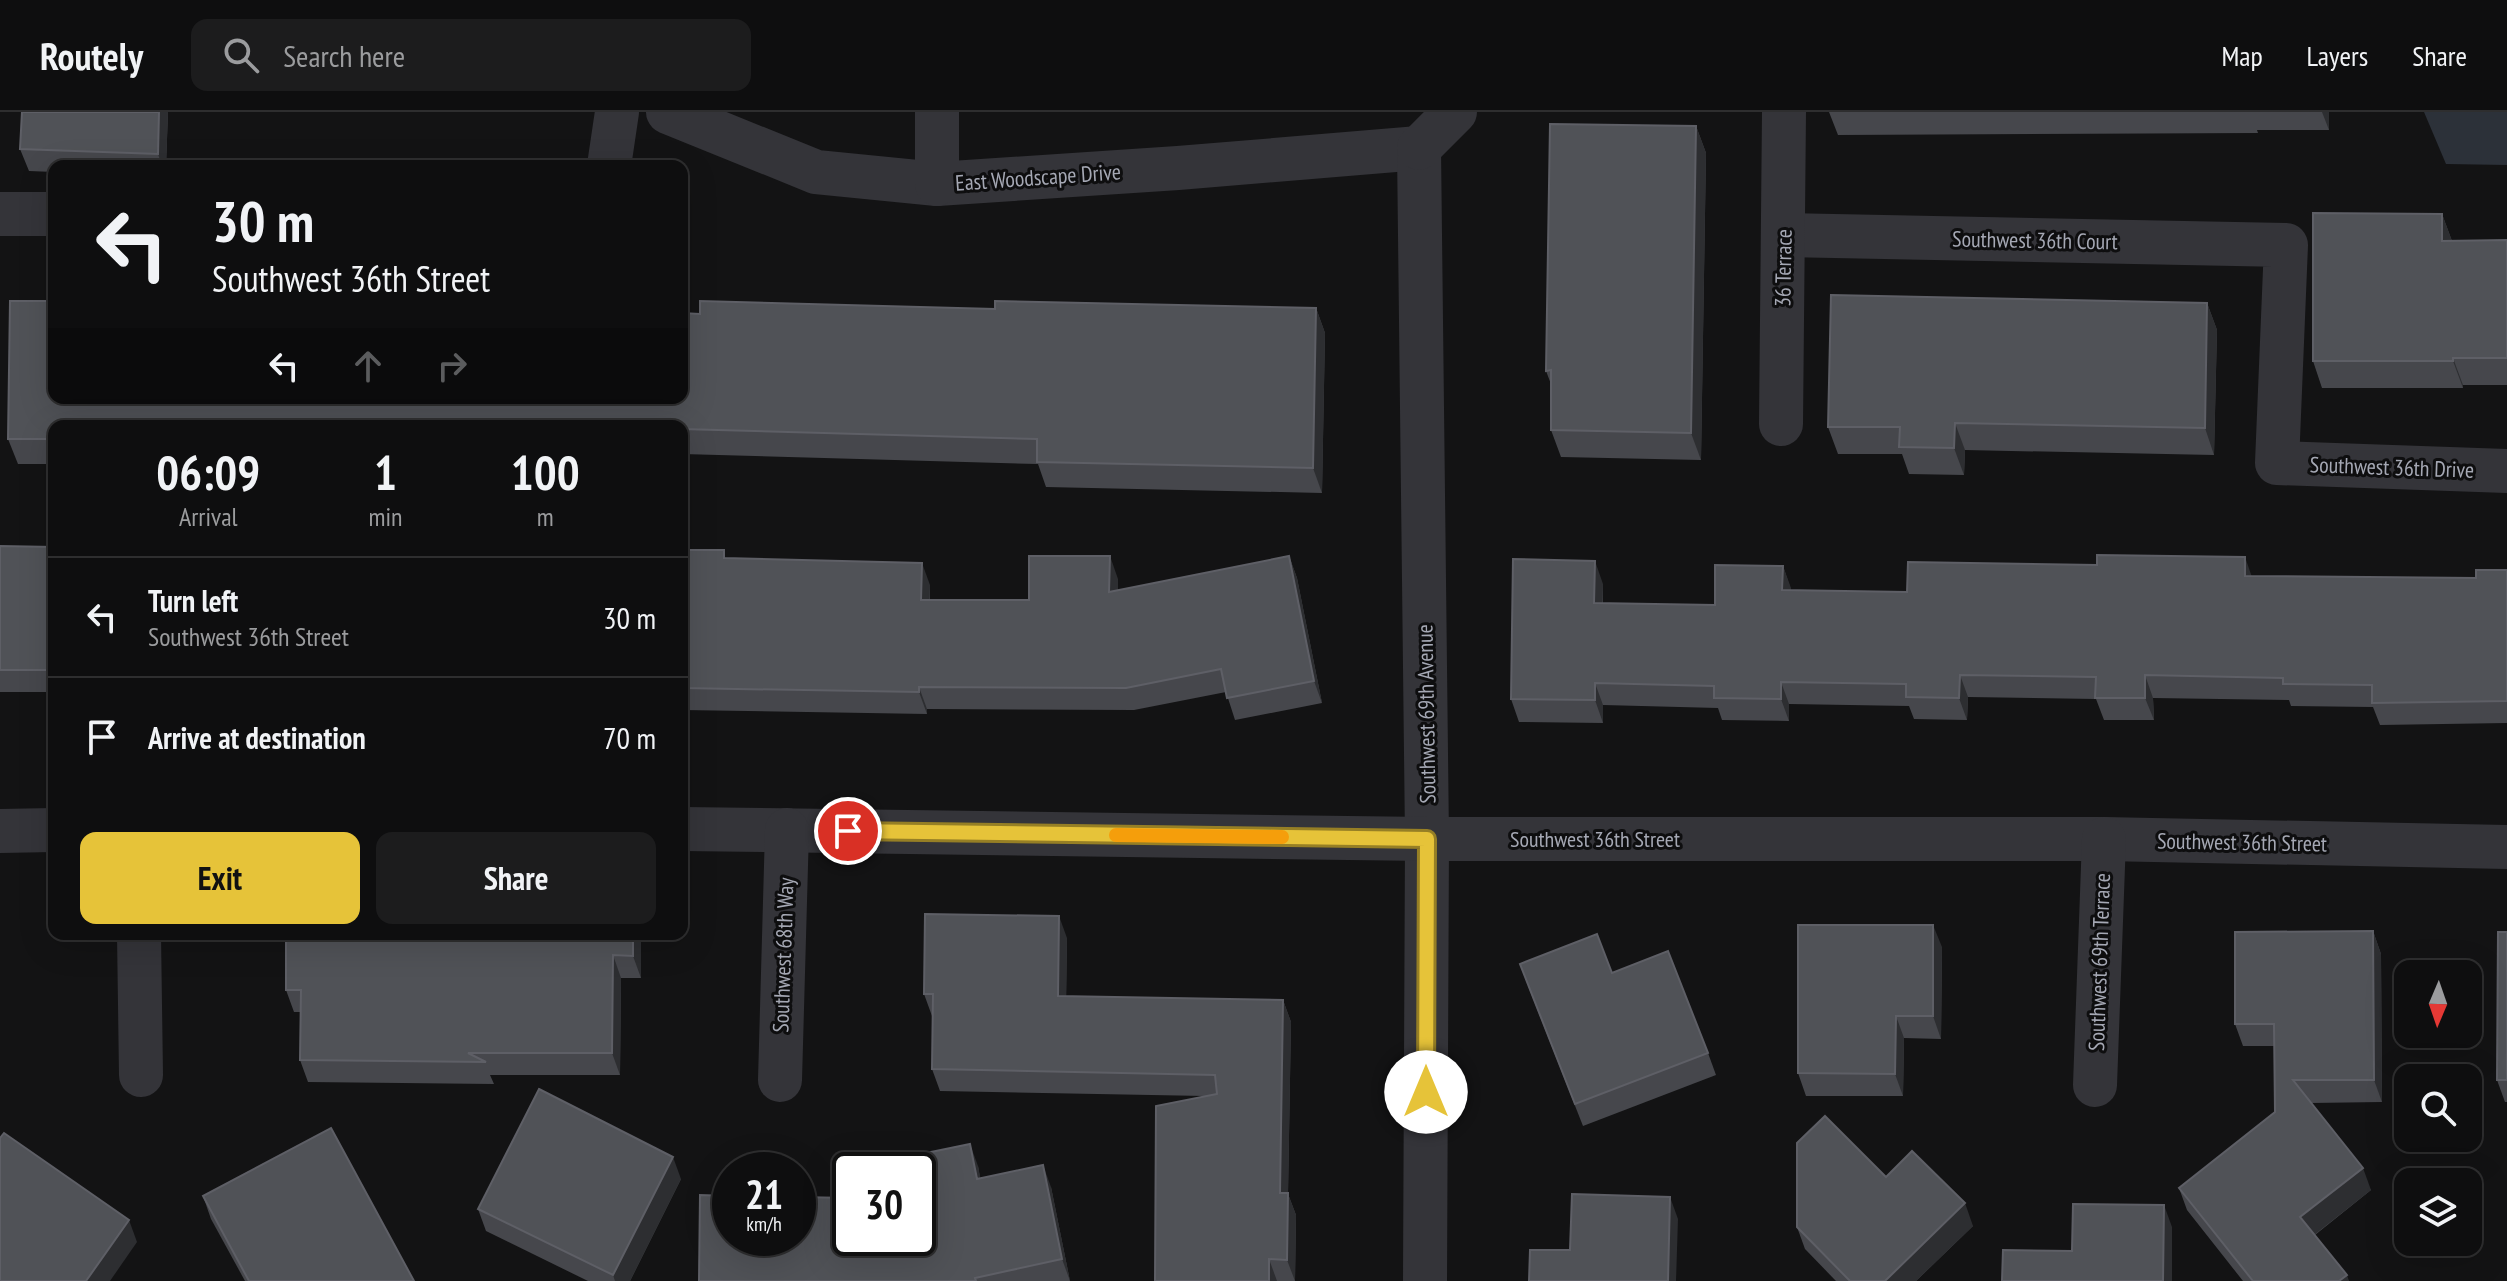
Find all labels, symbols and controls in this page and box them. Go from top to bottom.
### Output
search box [191,19,751,91]
text: Routely [40,31,143,80]
icon: search [219,33,263,77]
text: Search here [283,36,405,75]
text: Map [2221,37,2263,74]
text: Layers [2307,37,2368,74]
text: Share [2412,37,2467,74]
street label: East Woodscape Drive [954,157,1122,197]
text: 30 m [212,185,314,257]
icon: left [80,192,184,296]
street label: Southwest 36th Court [1952,225,2118,255]
street label: 36 Terrace [1768,229,1798,307]
text: Southwest 36th Street [212,255,490,302]
icon: left [262,344,306,388]
icon: ahead [346,344,390,388]
icon: right [430,344,474,388]
text: 06:09 [156,441,260,503]
text: 1 [374,441,397,503]
text: 100 [511,441,580,503]
street label: Southwest 36th Drive [2309,450,2475,484]
text: Arrival [179,500,238,533]
text: min [368,500,402,533]
text: m [537,500,554,533]
text: Turn left [148,581,238,620]
icon: left [80,595,124,639]
text: 30 m [603,598,656,637]
text: Southwest 36th Street [148,620,349,653]
street label: Southwest 69th Avenue [1410,624,1442,804]
icon: arrive [80,715,124,759]
text: Arrive at destination [148,718,366,757]
text: 70 m [603,718,656,757]
pin [814,797,882,865]
icon: arrive [826,809,870,853]
street label: Southwest 36th Street [1510,825,1680,853]
street label: Southwest 36th Street [2157,827,2327,857]
button: Exit [80,832,360,924]
button: Share [376,832,656,924]
street label: Southwest 69th Terrace [2082,873,2116,1051]
street label: Southwest 68th Way [766,876,800,1033]
north arrow [2394,960,2482,1048]
map controls [2394,960,2482,1256]
position arrow [1384,1050,1468,1134]
button: search [2394,1064,2482,1152]
speed limit sign: 30 [832,1152,936,1256]
text: 21 [745,1168,783,1220]
button: layers [2394,1168,2482,1256]
text: km/h [746,1211,782,1237]

